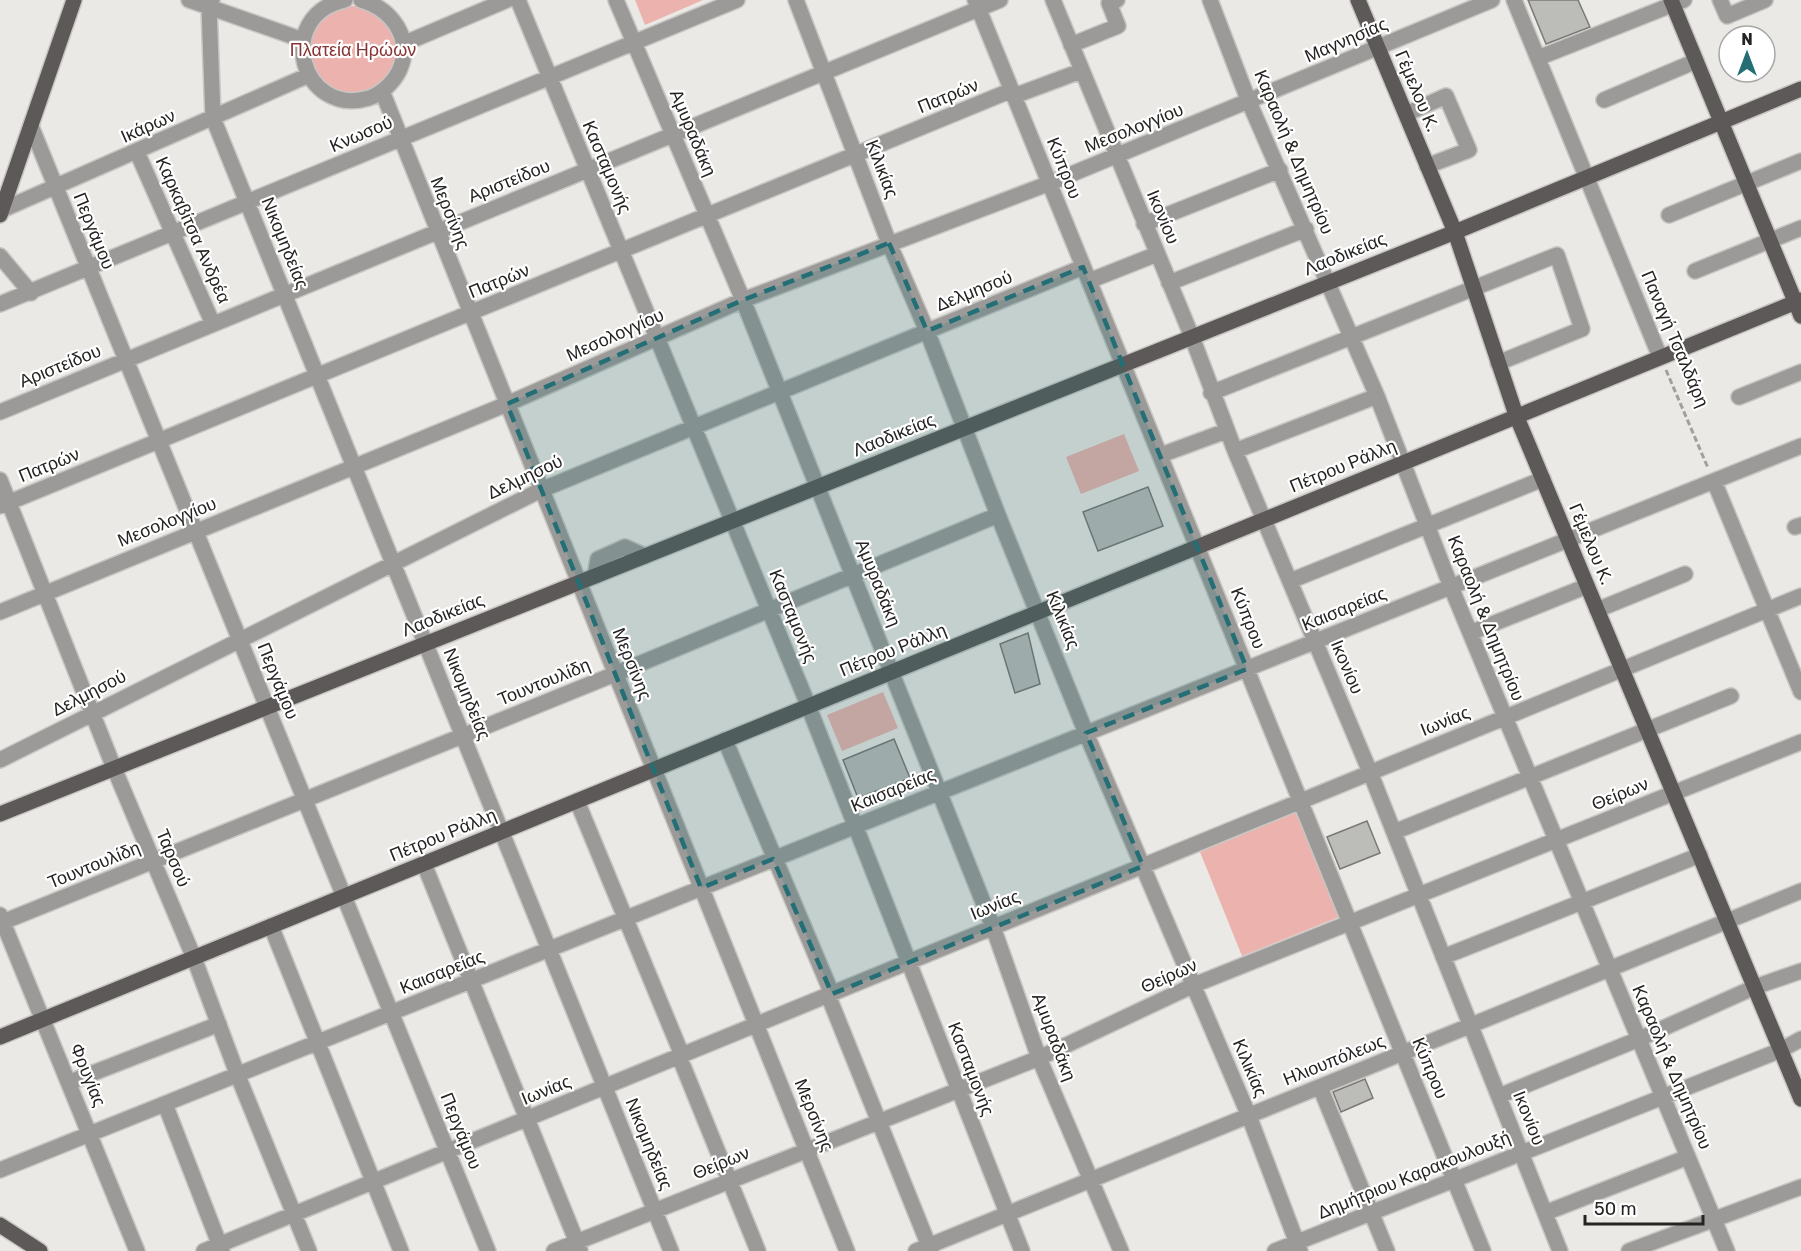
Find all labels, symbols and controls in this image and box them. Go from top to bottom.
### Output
street label: Μαγνησίας [1301,13,1391,67]
north arrow [1717,24,1777,84]
text: N [1741,30,1753,49]
park label: Πλατεία Ηρώων [290,39,416,61]
street label: Γέμελου Κ. [1390,47,1444,135]
street label: Καραολή & Δημητρίου [1249,66,1339,238]
street label: Πατρών [914,74,982,118]
street label: Αμυραδάκη [665,86,721,180]
street label: Μεσολογγίου [1081,98,1187,158]
street label: Ικάρων [117,104,179,148]
street label: Κνωσού [326,111,396,157]
street label: Κασταμονής [578,117,637,217]
street label: Κύπρου [1042,134,1086,202]
street label: Κιλικίας [861,137,903,202]
street label: Καρκαβίτσα Ανδρέα [151,153,235,307]
street label: Αριστείδου [465,155,553,207]
street label: Μερσίνης [426,174,475,253]
street label: Ικονίου [1142,187,1184,247]
street label: Περγάμου [69,189,119,273]
street label: Νικομηδείας [257,194,314,293]
street label: Λαοδικείας [1301,227,1390,280]
street label: Πατρών [465,259,533,303]
street label: Δελμησού [933,266,1015,316]
street label: Παναγή Τσαλδάρη [1636,267,1714,411]
street label: Μεσολογγίου [563,304,667,366]
street label: Αριστείδου [16,340,104,392]
street label: Λαοδικείας [850,408,939,461]
street label: Πέτρου Ράλλη [1286,435,1400,497]
street label: Πατρών [15,443,83,487]
street label: Δελμησού [484,450,566,504]
street label: Μεσολογγίου [114,492,220,552]
street label: Γέμελου Κ. [1564,500,1618,588]
street label: Καραολή & Δημητρίου [1443,532,1529,704]
street label: Αμυραδάκη [851,536,905,630]
street label: Κασταμονής [764,566,822,666]
street label: Καισαρείας [1299,582,1390,636]
street label: Κύπρου [1226,584,1270,652]
street label: Λαοδικείας [399,588,488,641]
street label: Κιλικίας [1041,588,1085,653]
street label: Πέτρου Ράλλη [836,619,950,681]
street label: Μερσίνης [608,625,657,704]
street label: Ικονίου [1326,637,1368,697]
street label: Περγάμου [253,639,303,723]
street label: Νικομηδείας [439,645,496,744]
street label: Τουντουλίδη [495,654,593,710]
street label: Δελμησού [48,665,130,721]
street label: Ιωνίας [1417,701,1473,741]
street label: Καισαρείας [848,763,939,817]
street label: Θείρων [1588,773,1652,815]
street label: Πέτρου Ράλλη [386,804,500,866]
street label: Ταρσού [151,826,195,890]
street label: Τουντουλίδη [45,837,143,893]
street label: Ιωνίας [967,885,1023,925]
street label: Καισαρείας [397,945,488,999]
street label: Θείρων [1137,954,1201,998]
street label: Καραολή & Δημητρίου [1627,981,1717,1153]
street label: Αμυραδάκη [1027,990,1081,1084]
street label: Κασταμονής [943,1019,999,1119]
street label: Ηλιουπόλεως [1280,1030,1388,1090]
street label: Κύπρου [1407,1034,1453,1102]
street label: Κιλικίας [1228,1036,1272,1101]
street label: Φρυγίας [65,1040,111,1110]
street label: Ιωνίας [518,1070,574,1110]
street label: Μερσίνης [790,1076,839,1155]
street label: Ικονίου [1508,1088,1550,1148]
street label: Περγάμου [436,1089,486,1173]
street label: Νικομηδείας [621,1095,678,1194]
street label: Δημήτριου Καρακουλουξή [1314,1126,1514,1224]
street label: Θείρων [689,1142,753,1184]
scale bar [1585,1188,1704,1226]
text: 50 m [1594,1198,1637,1220]

